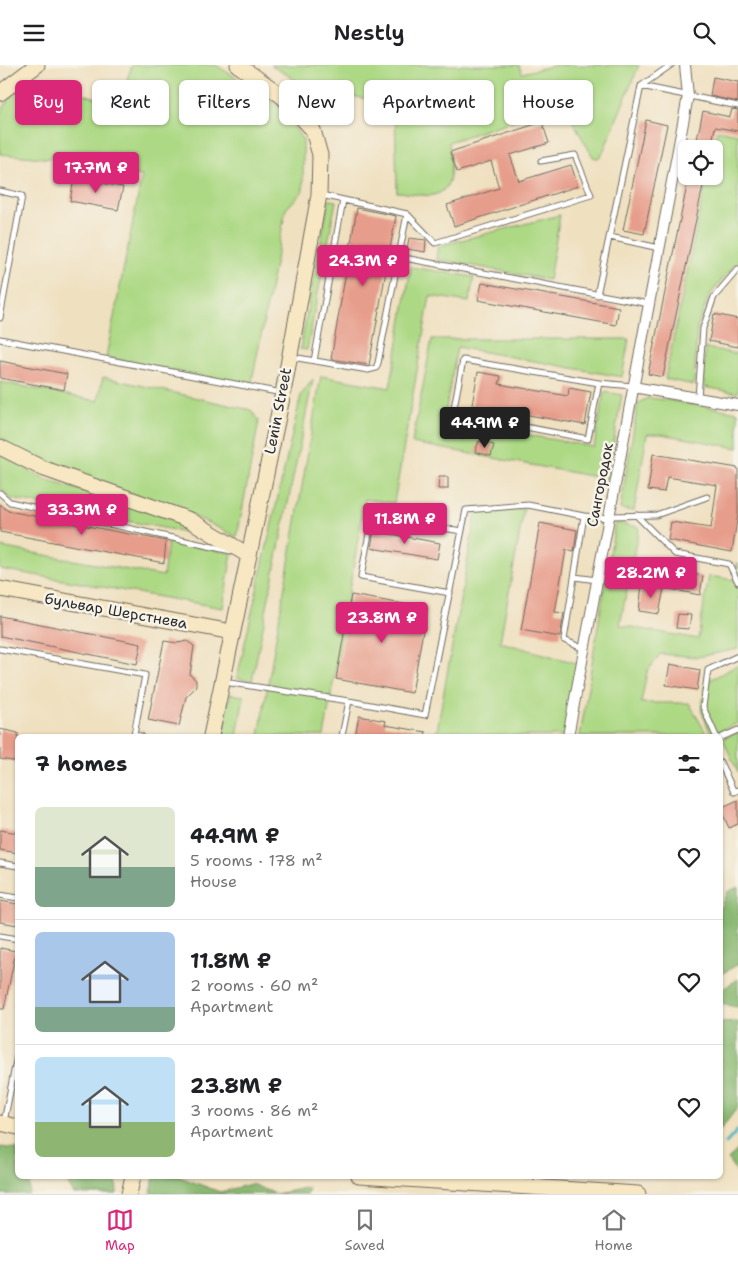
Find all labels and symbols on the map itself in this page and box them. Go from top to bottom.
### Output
pin: 17.7M ₽ [50,151,142,194]
pin: 24.3M ₽ [317,245,409,287]
street label: Lenin Street [260,366,296,456]
pin: 44.9M ₽ [439,407,531,449]
street label: Сангородок [582,441,618,529]
pin: 33.3M ₽ [36,493,128,536]
pin: 11.8M ₽ [359,503,451,545]
pin: 28.2M ₽ [605,557,697,599]
street label: бульвар Шерстнева [43,589,190,634]
pin: 23.8M ₽ [336,601,428,644]

